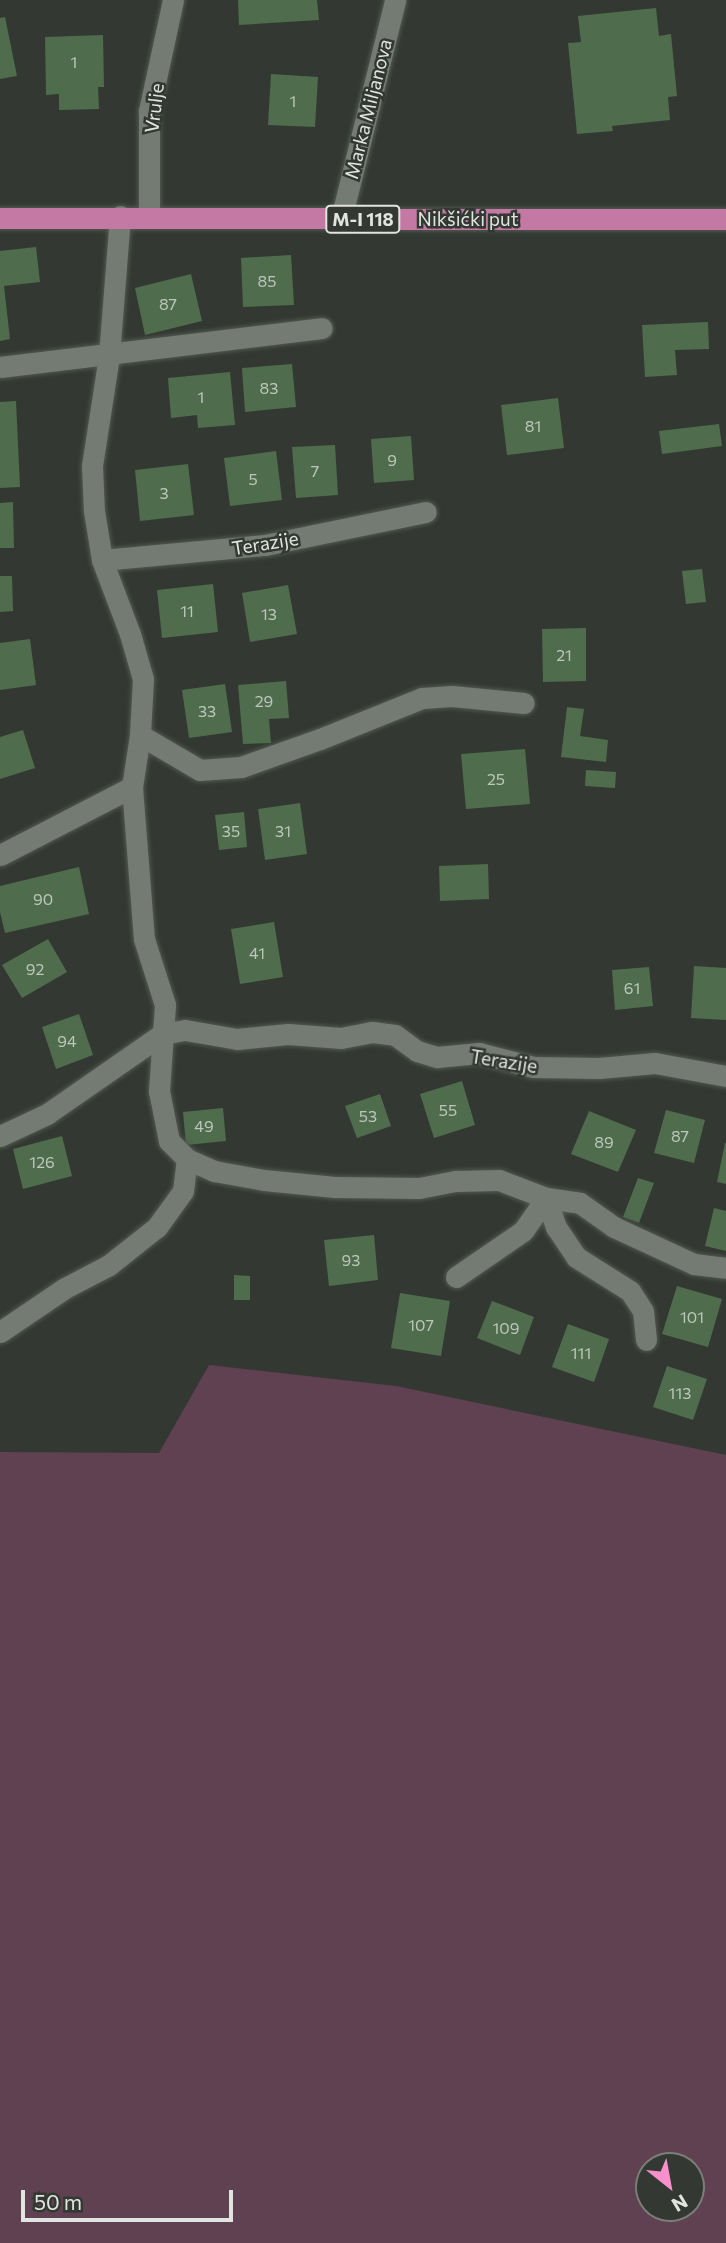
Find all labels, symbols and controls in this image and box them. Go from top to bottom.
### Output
street label: Marka Miljanova [340,37,396,181]
house number: 1 [71,52,77,72]
street label: Vrulje [140,82,168,134]
house number: 1 [290,91,296,111]
road number: M-I 118 [324,204,402,233]
street label: Nikšićki put [418,208,518,230]
house number: 85 [258,271,276,291]
house number: 87 [159,294,177,314]
house number: 83 [260,378,278,398]
house number: 1 [198,387,204,407]
house number: 81 [525,416,541,436]
house number: 9 [387,450,397,470]
house number: 7 [311,461,319,481]
house number: 5 [248,469,258,489]
house number: 3 [159,483,169,503]
street label: Terazije [230,526,300,560]
house number: 11 [180,601,194,621]
house number: 13 [261,604,277,624]
house number: 21 [556,645,572,665]
house number: 29 [255,691,273,711]
house number: 33 [198,701,216,721]
house number: 25 [487,769,505,789]
house number: 35 [222,821,240,841]
house number: 31 [275,821,291,841]
house number: 90 [33,889,53,909]
house number: 41 [249,943,265,963]
house number: 92 [26,959,44,979]
house number: 61 [624,978,640,998]
house number: 94 [57,1031,77,1051]
street label: Terazije [469,1044,539,1078]
house number: 55 [439,1100,457,1120]
house number: 53 [359,1106,377,1126]
house number: 49 [194,1116,214,1136]
house number: 87 [671,1126,689,1146]
house number: 89 [594,1132,614,1152]
house number: 126 [29,1152,55,1172]
house number: 93 [342,1250,360,1270]
house number: 101 [680,1307,704,1327]
house number: 107 [408,1315,434,1335]
house number: 109 [493,1318,519,1338]
house number: 111 [571,1343,591,1363]
house number: 113 [669,1383,691,1403]
north arrow [635,2152,705,2222]
scale bar [24,2176,236,2220]
text: 50 m [34,2189,82,2214]
text: N [668,2190,692,2217]

